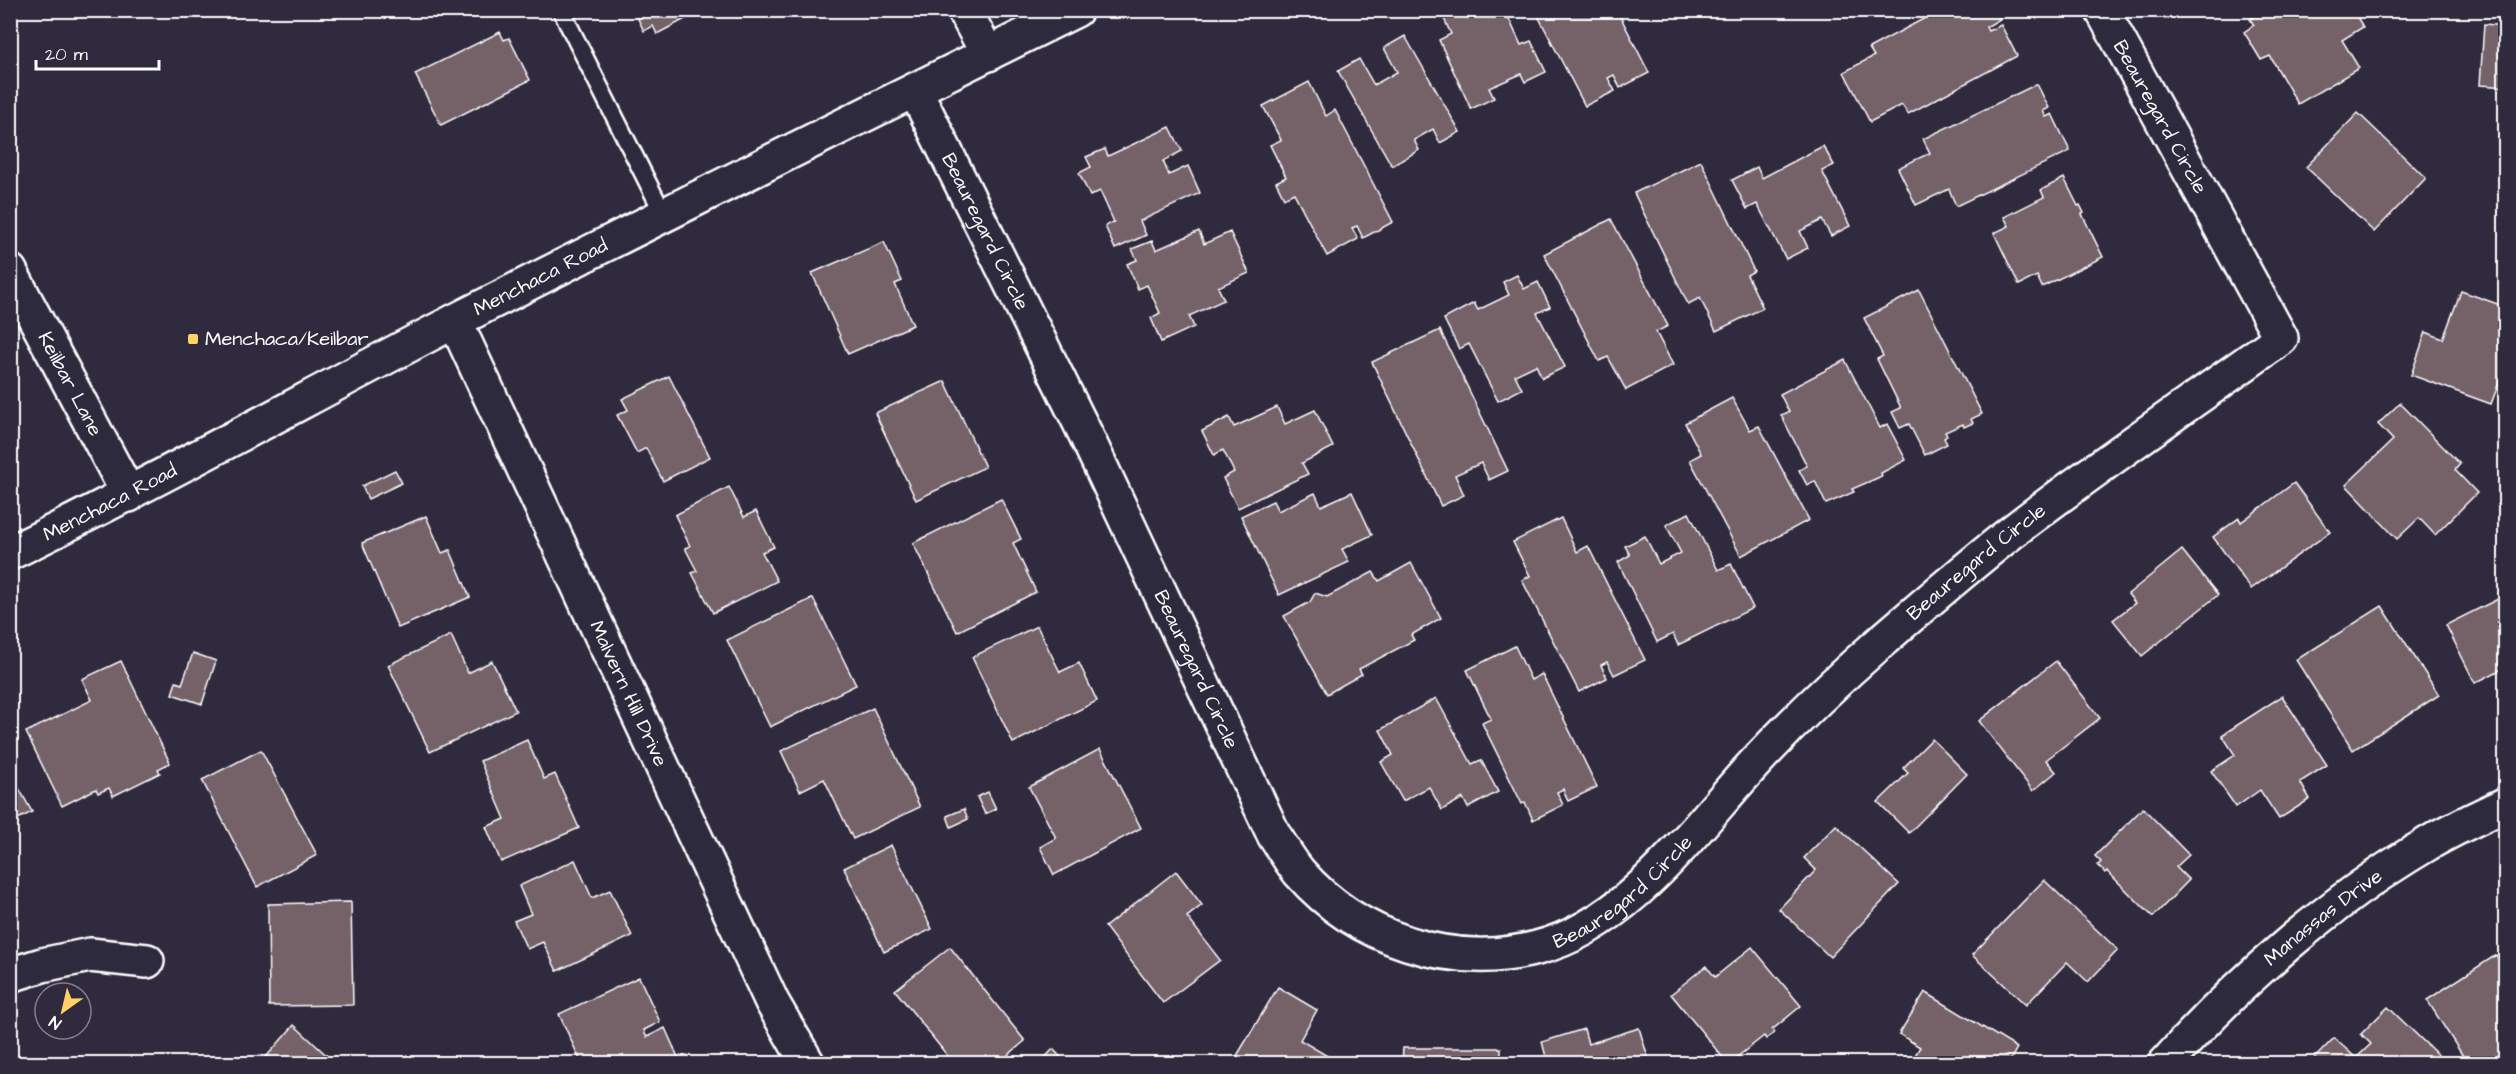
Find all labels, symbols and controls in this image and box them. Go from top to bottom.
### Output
scale bar [36,33,159,71]
street label: Beauregard Circle [2105,35,2214,200]
text: 20 m [45,42,88,67]
street label: Beauregard Circle [934,148,1036,315]
street label: Menchaca Road [469,231,612,323]
place label: Menchaca/Keilbar [205,325,369,353]
street label: Keilbar Lane [31,327,109,441]
marker: Menchaca/Keilbar [186,332,200,346]
street label: Menchaca Road [38,457,182,549]
street label: Beauregard Circle [1901,497,2052,627]
street label: Beauregard Circle [1147,586,1245,753]
street label: Malvern Hill Drive [582,616,675,771]
street label: Beauregard Circle [1549,829,1699,956]
street label: Manassas Drive [2258,862,2388,973]
north arrow [33,981,93,1041]
text: N [45,1011,65,1035]

